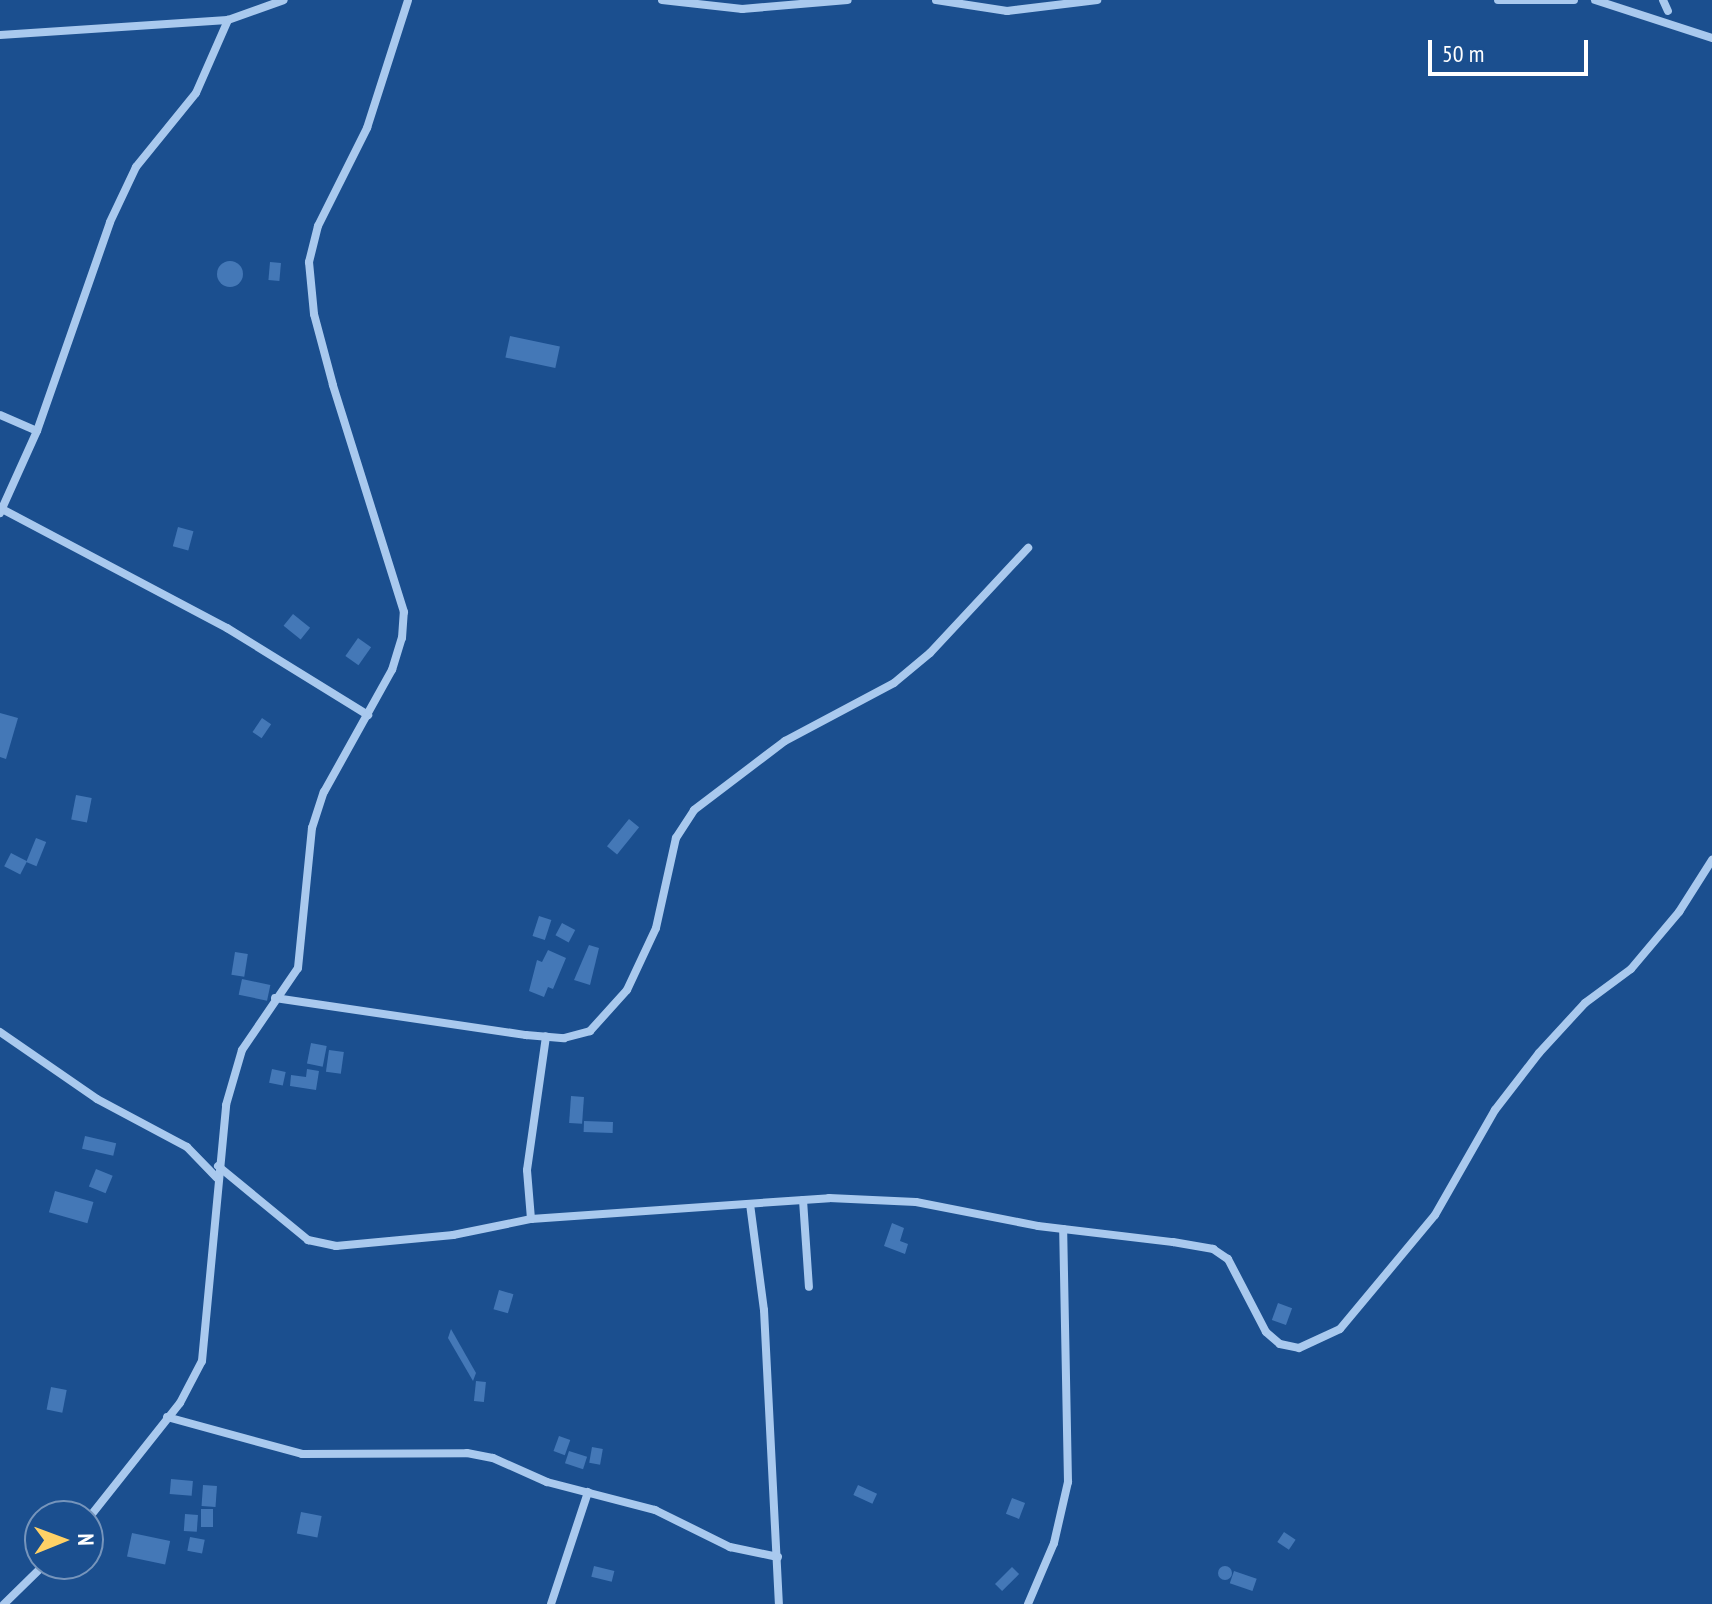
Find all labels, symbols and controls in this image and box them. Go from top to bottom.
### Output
scale bar [1432,24,1592,74]
text: 50 m [1442,38,1484,69]
north arrow [24,1500,104,1580]
text: N [72,1533,100,1546]

